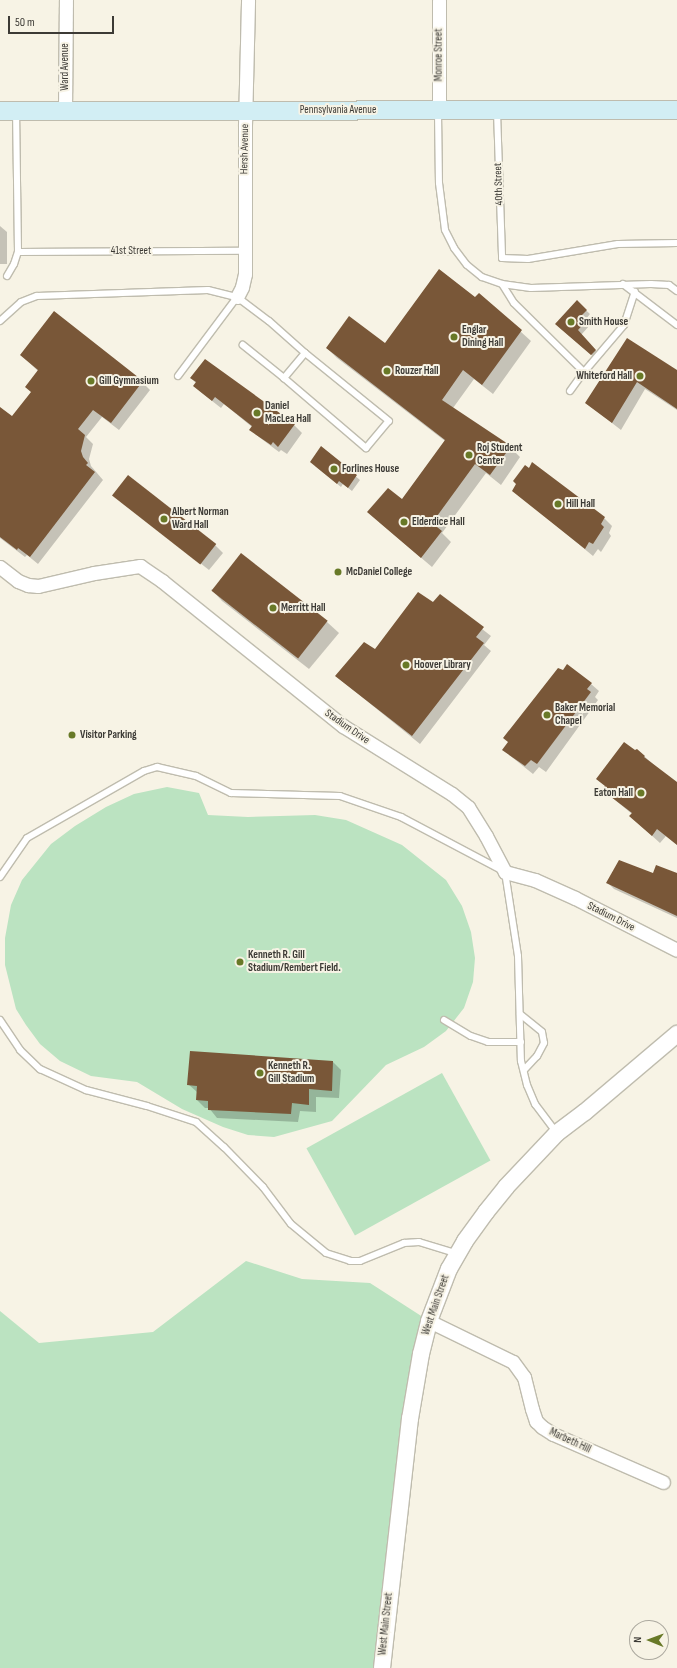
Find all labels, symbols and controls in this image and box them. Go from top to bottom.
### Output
scale bar [10,8,116,34]
text: 50 m [15,15,35,30]
street label: Monroe Street [432,29,446,81]
street label: Ward Avenue [58,43,72,91]
street label: Pennsylvania Avenue [300,103,376,117]
street label: Hersh Avenue [238,124,252,174]
street label: 40th Street [492,163,506,205]
street label: 41st Street [111,244,151,258]
place label: Smith House [579,315,628,329]
marker: Smith House [566,317,576,327]
place label: Englar Dining Hall [462,324,503,350]
marker: Englar Dining Hall [449,332,459,342]
place label: Rouzer Hall [395,364,439,378]
marker: Rouzer Hall [382,366,392,376]
place label: Whiteford Hall [576,369,632,383]
marker: Whiteford Hall [635,371,645,381]
place label: Gill Gymnasium [99,374,159,388]
marker: Gill Gymnasium [86,376,96,386]
place label: Daniel MacLea Hall [265,400,311,426]
marker: Daniel MacLea Hall [252,408,262,418]
place label: Roj Student Center [477,442,522,468]
marker: Roj Student Center [464,450,474,460]
place label: Forlines House [342,462,399,476]
marker: Forlines House [329,464,339,474]
place label: Hill Hall [566,497,595,511]
marker: Hill Hall [553,499,563,509]
place label: Albert Norman Ward Hall [172,506,229,532]
marker: Albert Norman Ward Hall [159,514,169,524]
place label: Elderdice Hall [412,515,465,529]
marker: Elderdice Hall [399,517,409,527]
place label: McDaniel College [346,565,412,579]
marker: McDaniel College [333,567,343,577]
place label: Merritt Hall [281,601,325,615]
marker: Merritt Hall [268,603,278,613]
place label: Hoover Library [414,658,471,672]
marker: Hoover Library [401,660,411,670]
place label: Baker Memorial Chapel [555,702,615,728]
street label: Stadium Drive [322,707,372,747]
marker: Baker Memorial Chapel [542,710,552,720]
place label: Visitor Parking [80,728,137,742]
marker: Visitor Parking [67,730,77,740]
place label: Eaton Hall [594,786,633,800]
marker: Eaton Hall [636,788,646,798]
street label: Stadium Drive [585,899,637,935]
place label: Kenneth R. Gill Stadium/Rembert Field. [248,949,341,975]
marker: Kenneth R. Gill Stadium/Rembert Field. [235,957,245,967]
place label: Kenneth R. Gill Stadium [268,1060,314,1086]
marker: Kenneth R. Gill Stadium [255,1068,265,1078]
street label: West Main Street [420,1273,452,1337]
street label: Marbeth Hill [547,1426,593,1456]
street label: West Main Street [376,1592,396,1656]
north arrow [629,1620,669,1660]
text: N [631,1637,644,1643]

